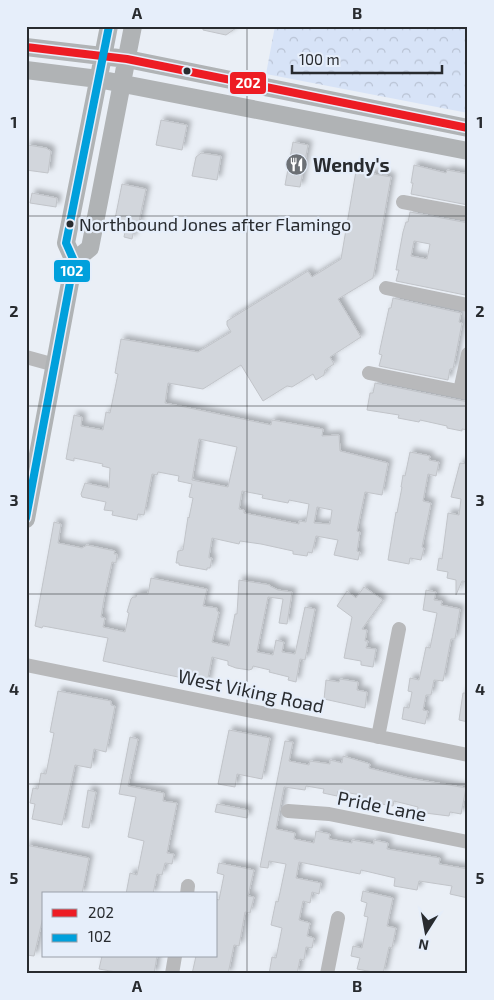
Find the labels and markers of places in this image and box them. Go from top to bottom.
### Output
unlabelled marker [182,66,192,76]
restaurant icon: Wendy's [285,153,309,177]
place label: Wendy's [313,153,390,177]
place label: Northbound Jones after Flamingo [79,213,351,235]
marker: Northbound Jones after Flamingo [65,219,75,229]

